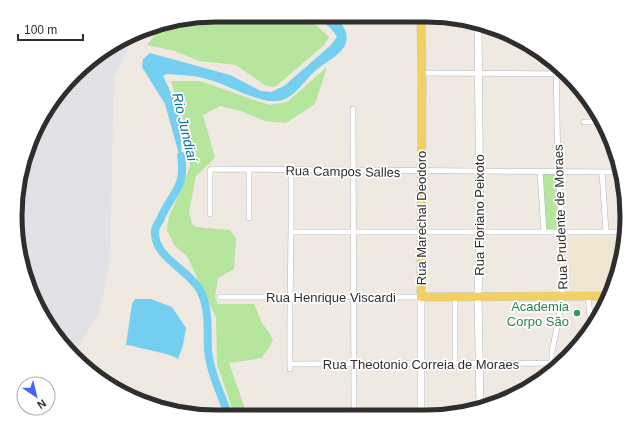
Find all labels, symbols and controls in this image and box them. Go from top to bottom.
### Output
scale bar [18,16,83,42]
text: 100 m [24,23,57,37]
water label: Rio Jundiaí [169,91,201,165]
street label: Rua Prudente de Moraes [550,144,571,290]
street label: Rua Marechal Deodoro [414,151,429,285]
street label: Rua Floriano Peixoto [472,154,487,276]
street label: Rua Campos Salles [285,163,401,180]
street label: Rua Henrique Viscardi [266,290,396,305]
place label: Academia Corpo São [507,299,570,329]
marker: Academia Corpo São [572,308,582,318]
street label: Rua Theotonio Correia de Moraes [323,357,520,372]
north arrow [16,376,56,416]
text: N [35,397,48,411]

